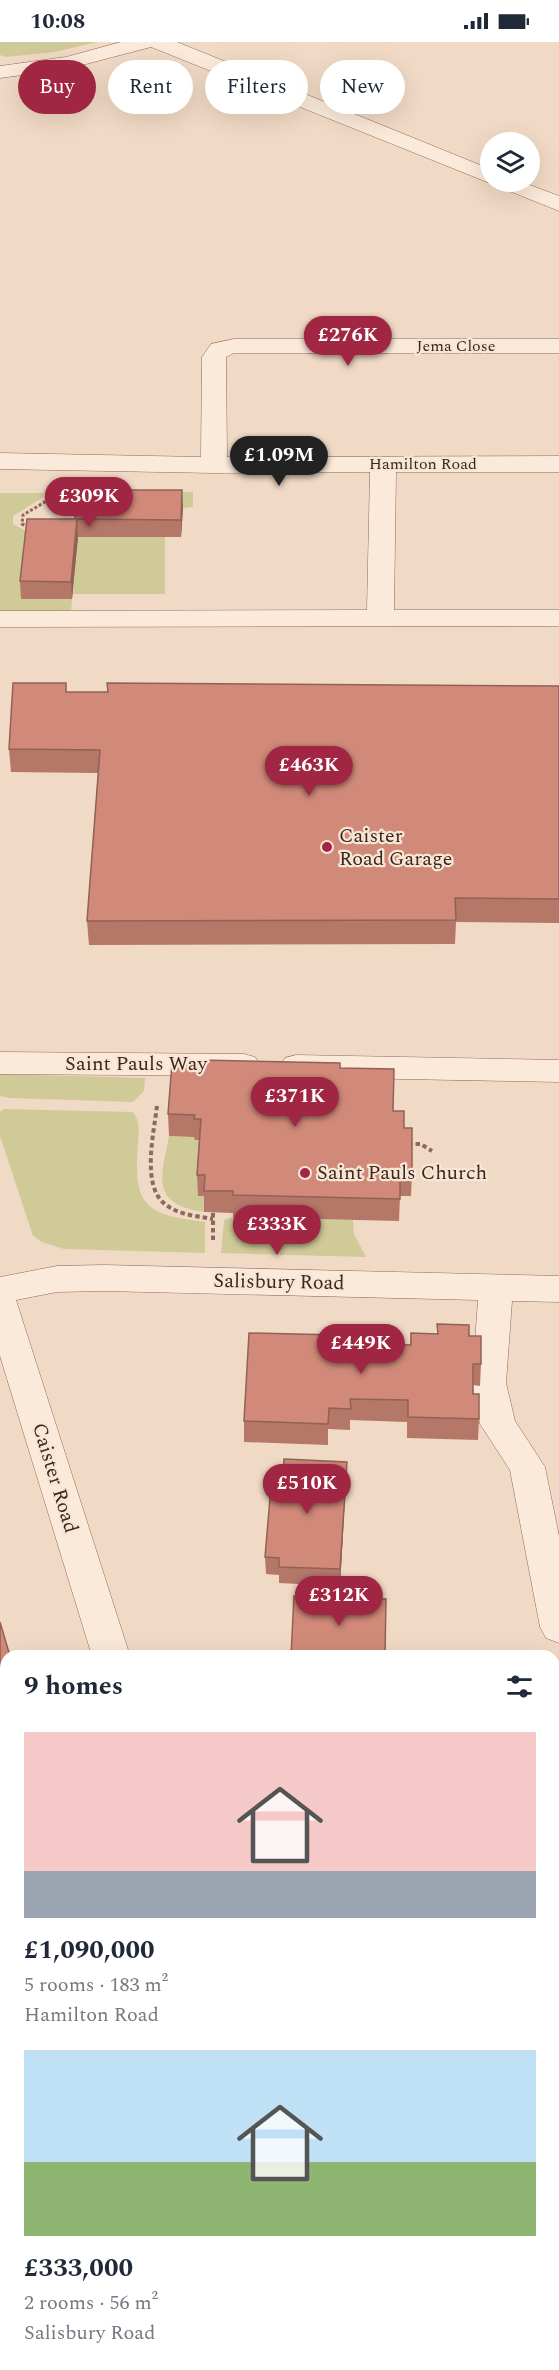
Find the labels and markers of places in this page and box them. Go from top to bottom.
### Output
pin: £276K [306,316,390,367]
pin: £1.09M [230,436,328,487]
pin: £309K [47,477,131,528]
pin: £463K [267,746,351,797]
place label: Caister Road Garage [339,821,452,874]
marker: Caister Road Garage [320,840,334,854]
pin: £371K [253,1077,337,1128]
place label: Saint Pauls Church [317,1158,487,1188]
marker: Saint Pauls Church [298,1166,312,1180]
pin: £333K [235,1205,319,1256]
pin: £449K [319,1324,403,1375]
pin: £510K [265,1464,349,1515]
pin: £312K [297,1576,381,1627]

